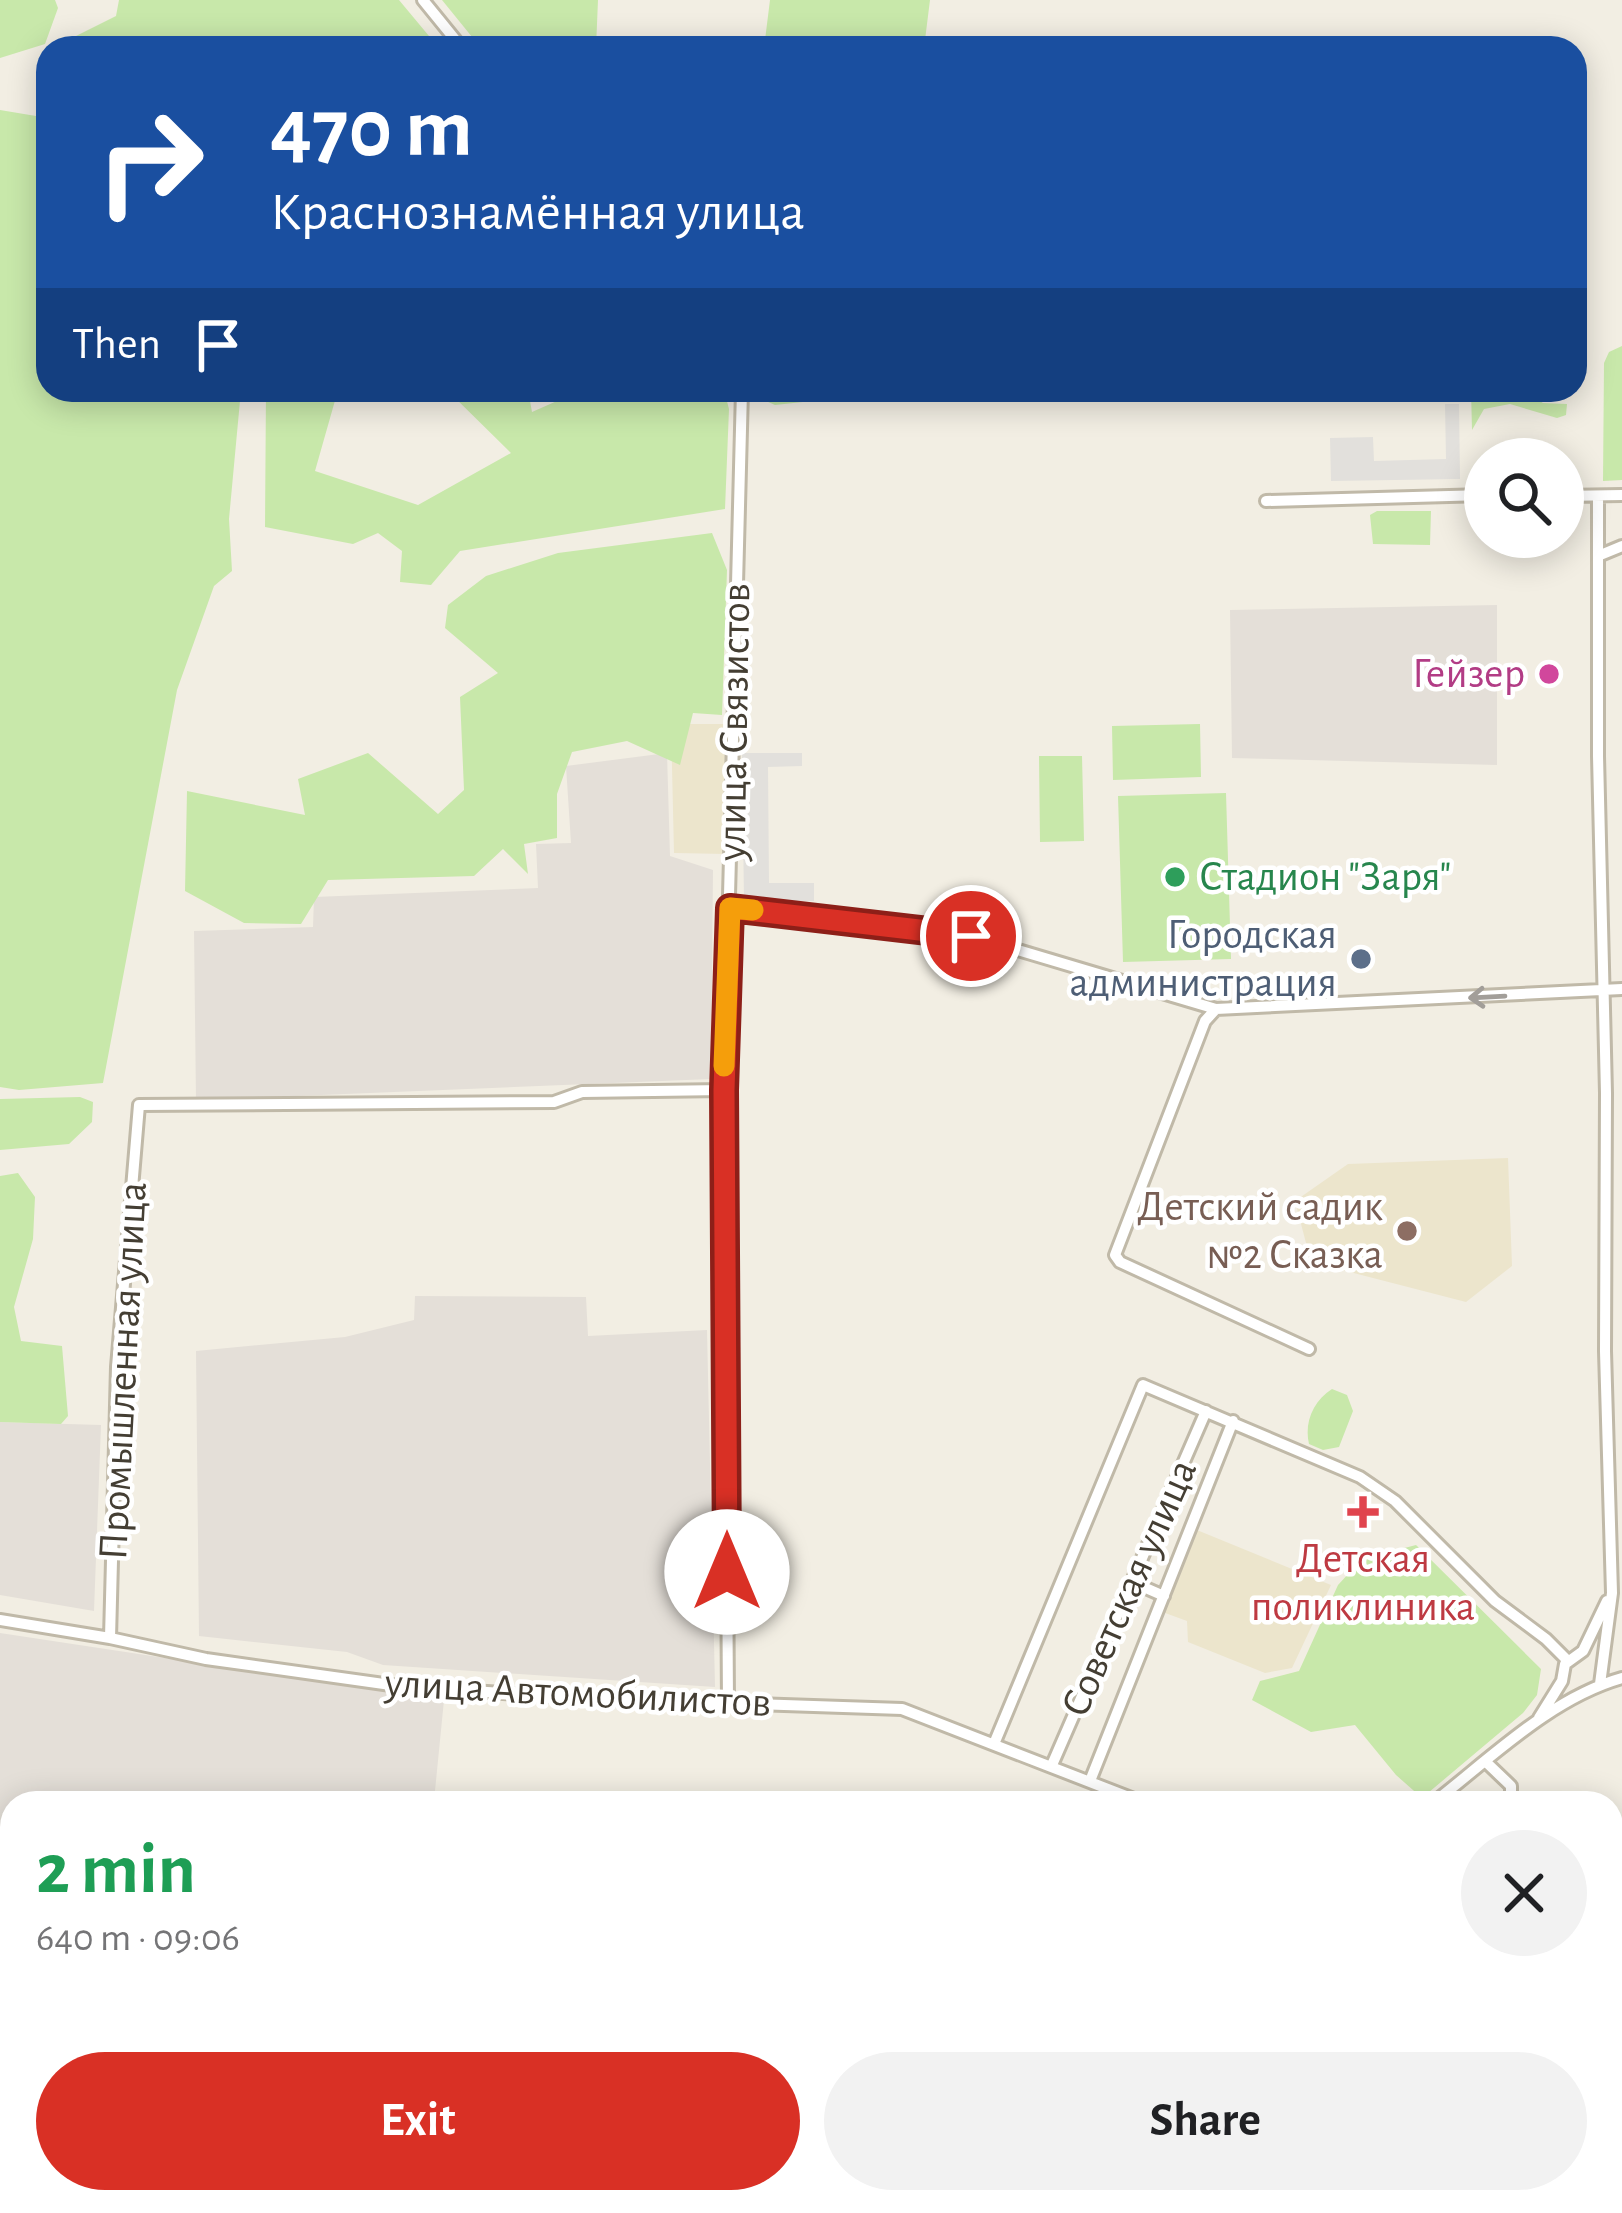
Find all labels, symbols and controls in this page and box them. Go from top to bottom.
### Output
icon: right [72,84,228,240]
text: 470 m [270,88,473,172]
text: Краснознамённая улица [270,186,805,240]
icon: arrive [185,312,251,378]
text: Then [72,322,161,367]
map controls [1464,438,1584,558]
button: search [1464,438,1584,558]
street label: улица Связистов [711,583,757,862]
place label: Гейзер [1412,653,1525,695]
marker: Гейзер [1536,661,1562,687]
place label: Стадион "Заря" [1199,856,1451,898]
marker: Стадион "Заря" [1162,864,1188,890]
pin [920,885,1022,987]
icon: arrive [938,903,1004,969]
place label: Городская администрация [1070,914,1337,1004]
marker: Городская администрация [1348,946,1374,972]
one-way arrow [1468,986,1507,1009]
street label: Промышленная улица [92,1181,154,1561]
place label: Детский садик №2 Сказка [1137,1186,1383,1276]
marker: Детский садик №2 Сказка [1394,1218,1420,1244]
street label: Советская улица [1054,1453,1204,1723]
marker: Детская поликлиника [1347,1496,1379,1528]
position arrow [664,1509,790,1635]
place label: Детская поликлиника [1251,1538,1475,1628]
street label: улица Автомобилистов [383,1662,772,1724]
button: close [1461,1830,1587,1956]
text: 2 min [36,1834,196,1906]
text: 640 m · 09:06 [36,1919,240,1958]
button: Exit [36,2052,800,2190]
button: Share [824,2052,1587,2190]

